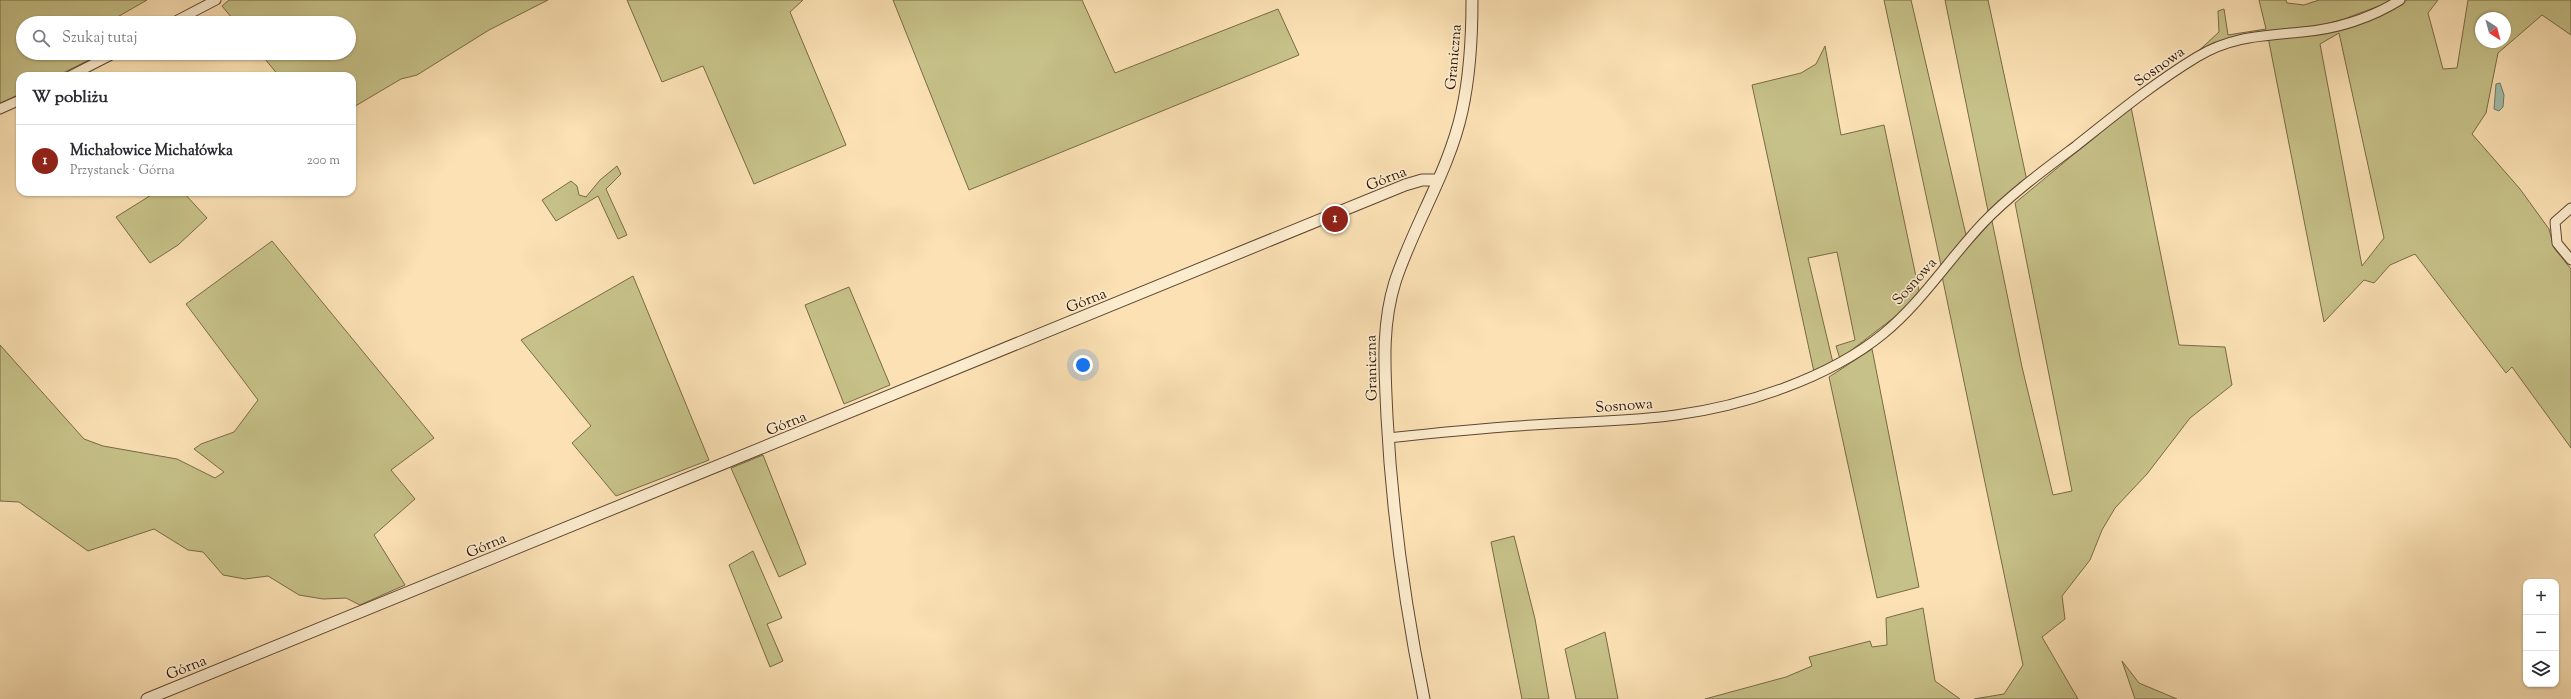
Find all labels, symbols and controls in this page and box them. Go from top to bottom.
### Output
north arrow [2475,12,2511,48]
search box [16,16,356,60]
street label: Graniczna [1441,23,1468,91]
icon: search [30,27,52,49]
text: Szukaj tutaj [62,28,137,49]
street label: Sosnowa [2130,42,2190,92]
text: W pobliżu [32,86,108,110]
text: Michałowice Michałówka [70,141,233,162]
text: 1 [43,152,47,170]
text: 200 m [307,152,340,170]
text: Przystanek · Górna [70,162,175,180]
street label: Górna [1363,162,1410,197]
pin: 1 [1322,204,1348,234]
street label: Sosnowa [1888,253,1942,310]
street label: Górna [1063,284,1110,319]
street label: Graniczna [1361,335,1384,401]
your location [1073,355,1093,375]
street label: Sosnowa [1595,394,1654,419]
street label: Górna [763,407,810,442]
street label: Górna [463,529,510,564]
map controls [2523,579,2559,687]
button: + [2523,579,2559,615]
button: − [2523,615,2559,651]
street label: Górna [163,651,210,686]
button: layers [2523,651,2559,687]

